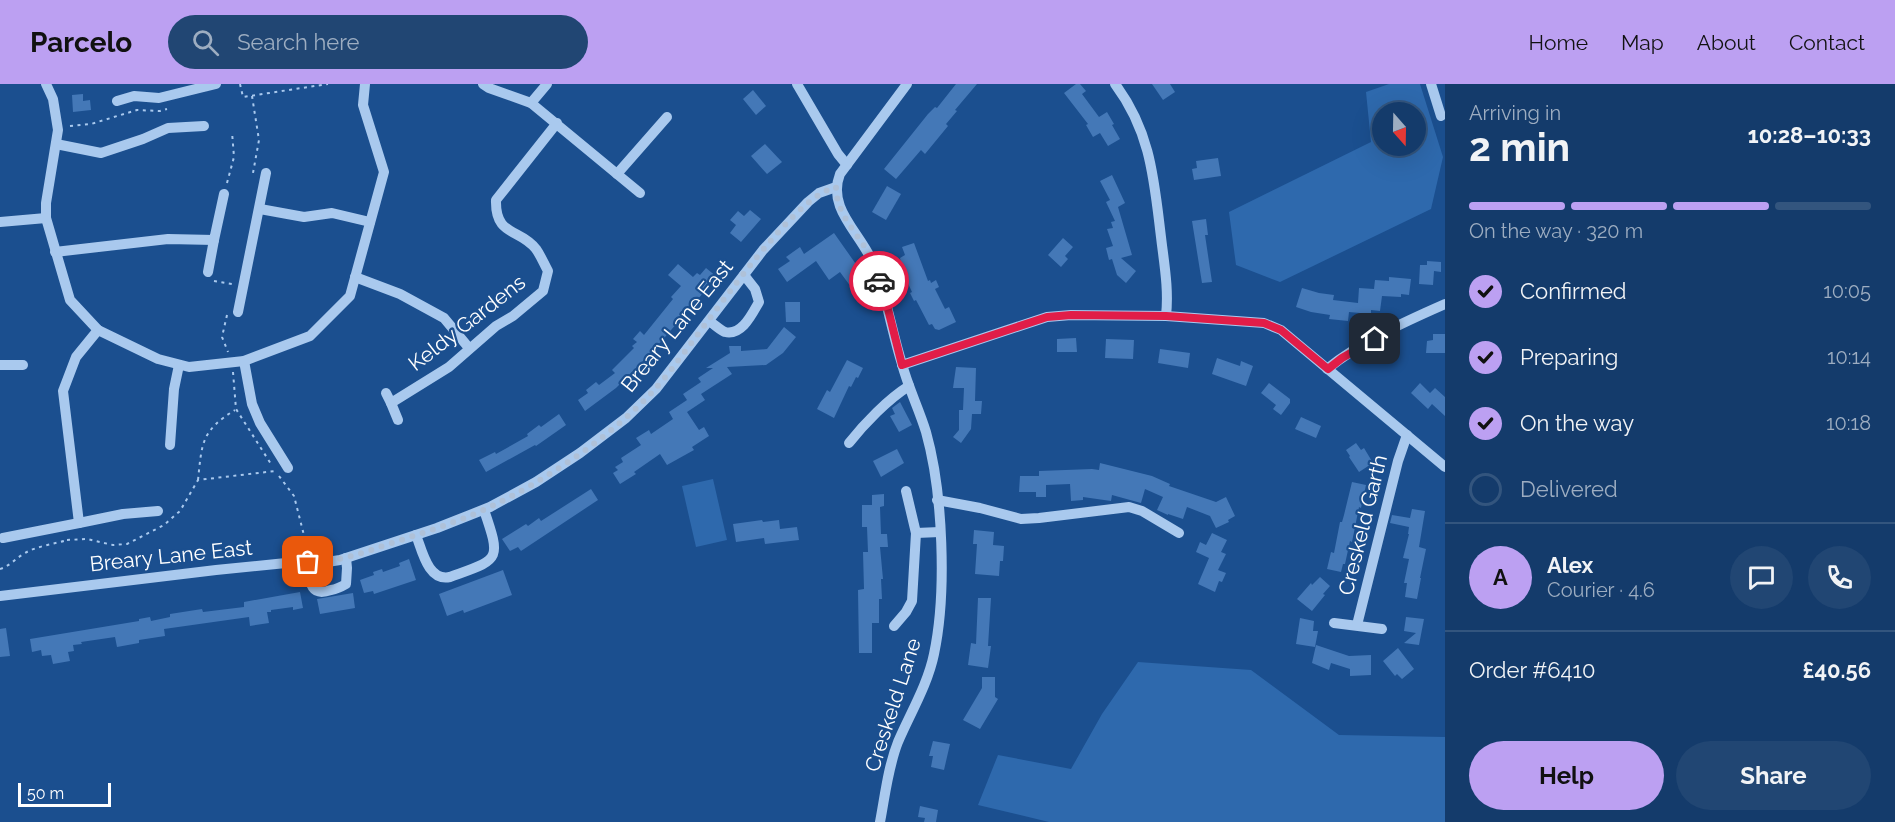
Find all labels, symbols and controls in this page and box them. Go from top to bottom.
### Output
search box [168,15,588,69]
text: Parcelo [30,26,132,59]
icon: search [189,26,222,59]
text: Search here [237,29,359,55]
text: Home [1529,30,1588,55]
text: Map [1621,30,1664,55]
text: About [1697,30,1756,55]
text: Contact [1789,30,1865,55]
text: Arriving in [1469,101,1561,125]
north arrow [1372,102,1426,156]
map controls [1372,102,1426,156]
text: 10:28–10:33 [1748,122,1871,148]
text: 2 min [1469,124,1570,170]
text: On the way · 320 m [1469,219,1643,243]
courier [849,251,909,311]
street label: Breary Lane East [616,254,738,397]
icon: car [863,265,896,298]
street label: Keldy Gardens [403,269,530,376]
icon: check [1469,275,1502,308]
text: Confirmed [1520,278,1627,304]
text: 10:05 [1823,279,1871,303]
pin [1349,313,1400,364]
icon: home [1358,322,1391,355]
icon: check [1469,341,1502,374]
text: Preparing [1520,344,1618,370]
text: 10:14 [1827,345,1871,369]
icon: check [1469,407,1502,440]
text: On the way [1520,410,1634,436]
text: 10:18 [1826,411,1871,435]
street label: Creskeld Garth [1333,452,1392,598]
text: Delivered [1520,476,1618,502]
street label: Breary Lane East [88,535,253,576]
pin [282,536,333,587]
icon: bag [291,545,324,578]
button: chat [1730,546,1793,609]
button: phone [1808,546,1871,609]
text: Alex [1547,552,1593,578]
text: A [1493,564,1508,590]
text: Courier · 4.6 [1547,578,1655,602]
street label: Creskeld Lane [859,635,926,775]
text: Order #6410 [1469,657,1595,683]
text: £40.56 [1802,657,1871,683]
button: Help [1469,741,1664,810]
button: Share [1676,741,1871,810]
scale bar [18,780,111,808]
text: 50 m [27,784,64,803]

